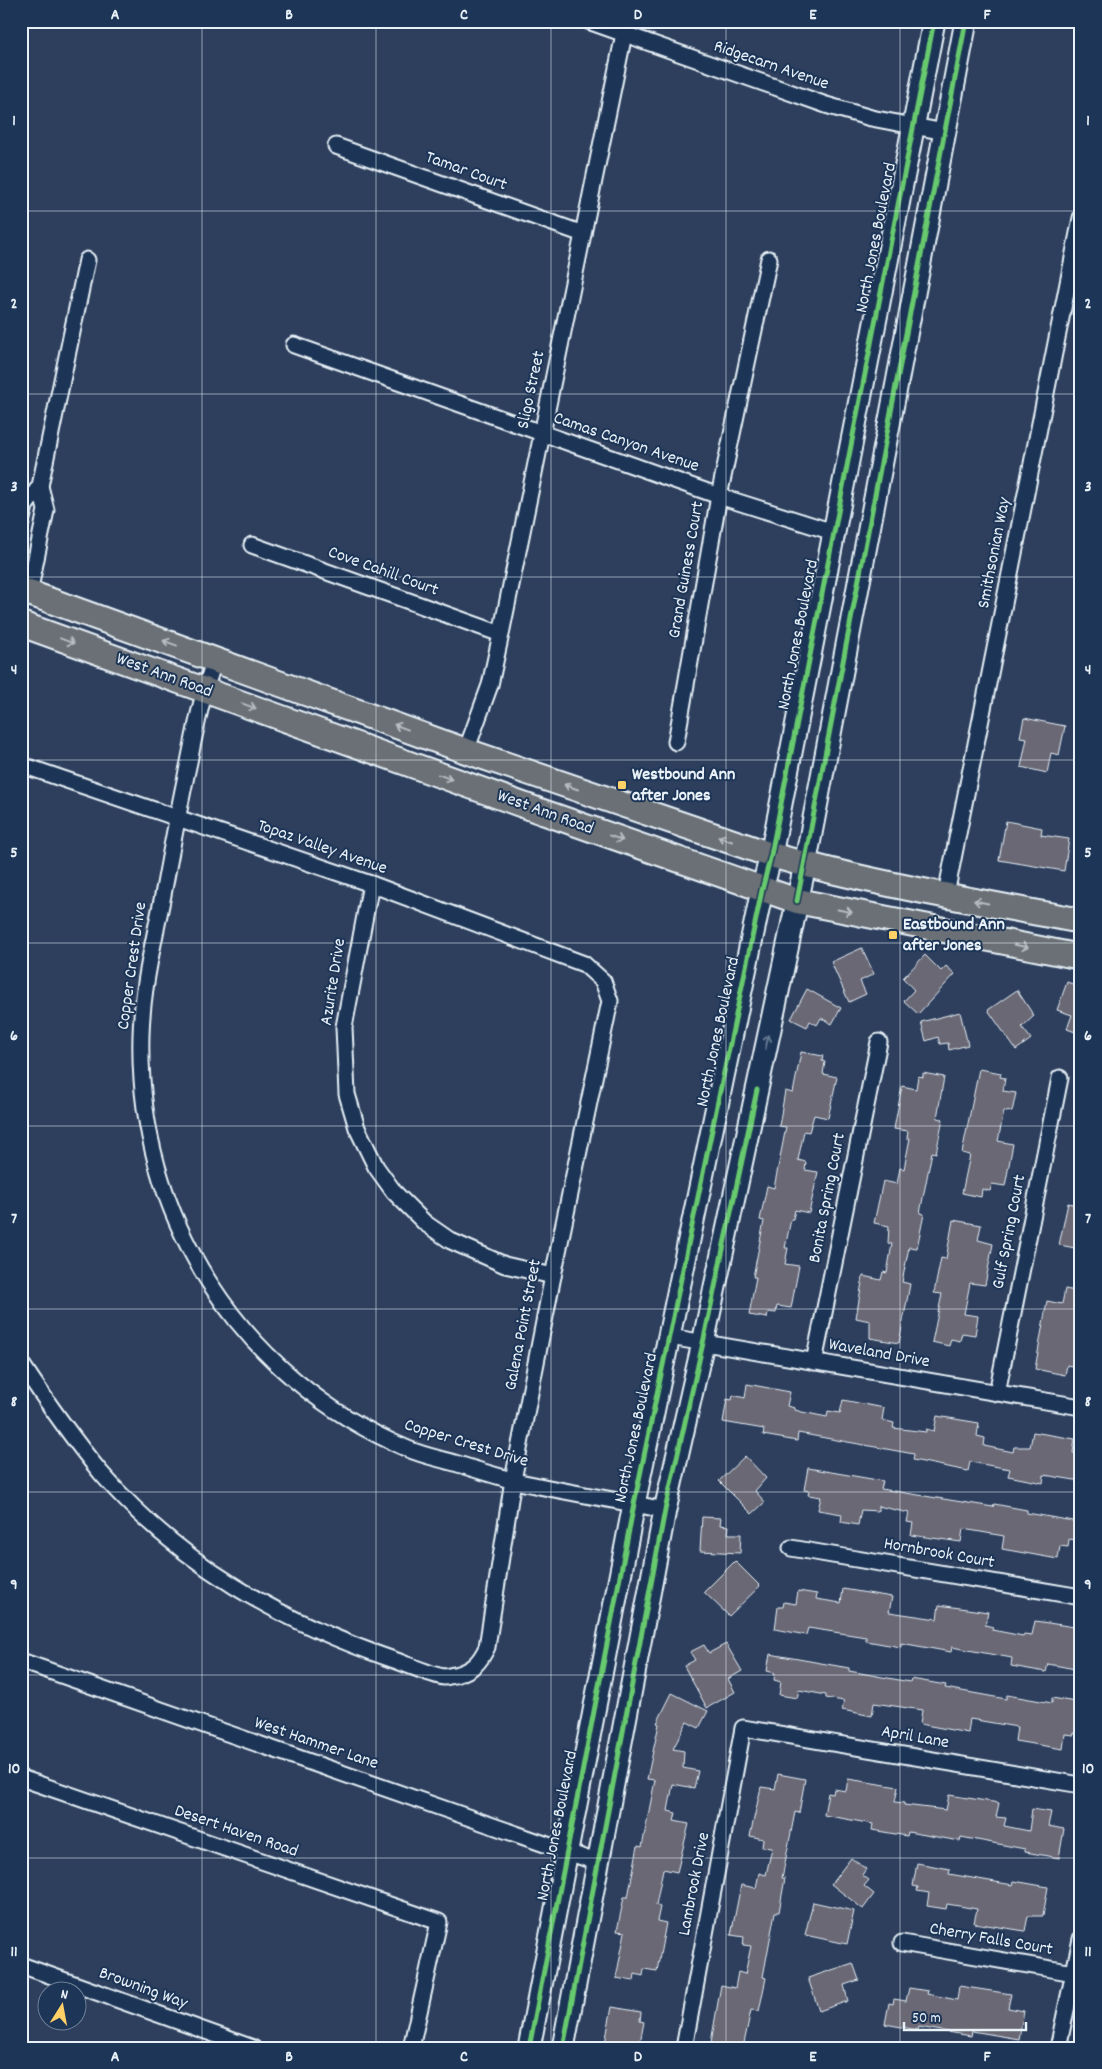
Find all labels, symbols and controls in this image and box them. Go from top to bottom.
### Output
text: A [111,4,120,27]
text: B [285,4,293,27]
text: C [460,4,468,27]
text: D [634,4,643,27]
text: E [809,4,817,27]
text: F [983,4,991,27]
street label: Ridgecarn Avenue [710,35,832,97]
text: 1 [12,110,16,133]
text: 1 [1086,110,1090,133]
street label: Tamar Court [422,146,511,198]
street label: North Jones Boulevard [850,161,904,315]
text: 2 [11,293,18,316]
text: 2 [1085,293,1092,316]
street label: Sligo Street [512,348,553,431]
street label: Camas Canyon Avenue [550,406,702,480]
text: 3 [10,476,18,499]
text: 3 [1084,476,1092,499]
street label: Smithsonian Way [972,495,1018,611]
street label: Grand Guiness Court [663,499,711,640]
street label: Cove Cahill Court [324,540,442,604]
street label: North Jones Boulevard [772,558,826,712]
one-way arrow [59,637,74,646]
one-way arrow [162,638,178,648]
street label: West Ann Road [112,647,216,705]
text: 4 [11,659,17,682]
text: 4 [1085,659,1091,682]
one-way arrow [241,702,257,712]
one-way arrow [394,722,409,731]
place label: Westbound Ann after Jones [632,763,735,809]
one-way arrow [437,773,453,782]
marker: Westbound Ann after Jones [616,779,628,791]
one-way arrow [563,782,579,791]
street label: West Ann Road [493,784,597,842]
street label: Topaz Valley Avenue [254,814,390,882]
one-way arrow [608,834,624,843]
one-way arrow [717,834,733,843]
text: 5 [10,842,18,865]
text: 5 [1084,842,1092,865]
one-way arrow [974,896,990,906]
street label: Copper Crest Drive [112,900,154,1031]
one-way arrow [836,907,852,916]
place label: Eastbound Ann after Jones [903,913,1005,959]
marker: Eastbound Ann after Jones [887,929,899,941]
street label: Azurite Drive [315,937,353,1027]
one-way arrow [1013,942,1029,951]
street label: North Jones Boulevard [691,955,747,1109]
text: 6 [10,1025,18,1048]
text: 6 [1084,1025,1092,1048]
one-way arrow [763,1035,773,1051]
street label: Bonita Spring Court [803,1131,853,1265]
street label: Gulf Spring Court [987,1172,1033,1291]
text: 7 [11,1208,17,1231]
text: 7 [1085,1208,1091,1231]
street label: Galena Point Street [499,1257,549,1393]
street label: Waveland Drive [826,1333,932,1375]
street label: North Jones Boulevard [609,1351,665,1505]
text: 8 [11,1391,18,1414]
text: 8 [1085,1391,1092,1414]
street label: Copper Crest Drive [401,1413,531,1475]
street label: Hornbrook Court [882,1532,997,1576]
text: 9 [10,1574,18,1597]
text: 9 [1084,1574,1092,1597]
street label: West Hammer Lane [251,1711,381,1777]
street label: April Lane [879,1720,951,1756]
street label: North Jones Boulevard [531,1749,585,1903]
text: 10 [8,1758,20,1781]
text: 10 [1082,1758,1094,1781]
street label: Desert Haven Road [171,1799,301,1865]
street label: Lambrook Drive [673,1830,717,1938]
street label: Cherry Falls Court [928,1917,1055,1963]
text: 11 [10,1941,18,1964]
text: 11 [1084,1941,1092,1964]
street label: Browning Way [95,1961,192,2017]
north arrow [38,1982,88,2032]
text: N [59,1985,69,2006]
scale bar [904,1999,1027,2031]
text: 50 m [912,2008,941,2030]
text: A [111,2046,120,2069]
text: B [285,2046,293,2069]
text: C [460,2046,468,2069]
text: D [634,2046,643,2069]
text: E [809,2046,817,2069]
text: F [983,2046,991,2069]

